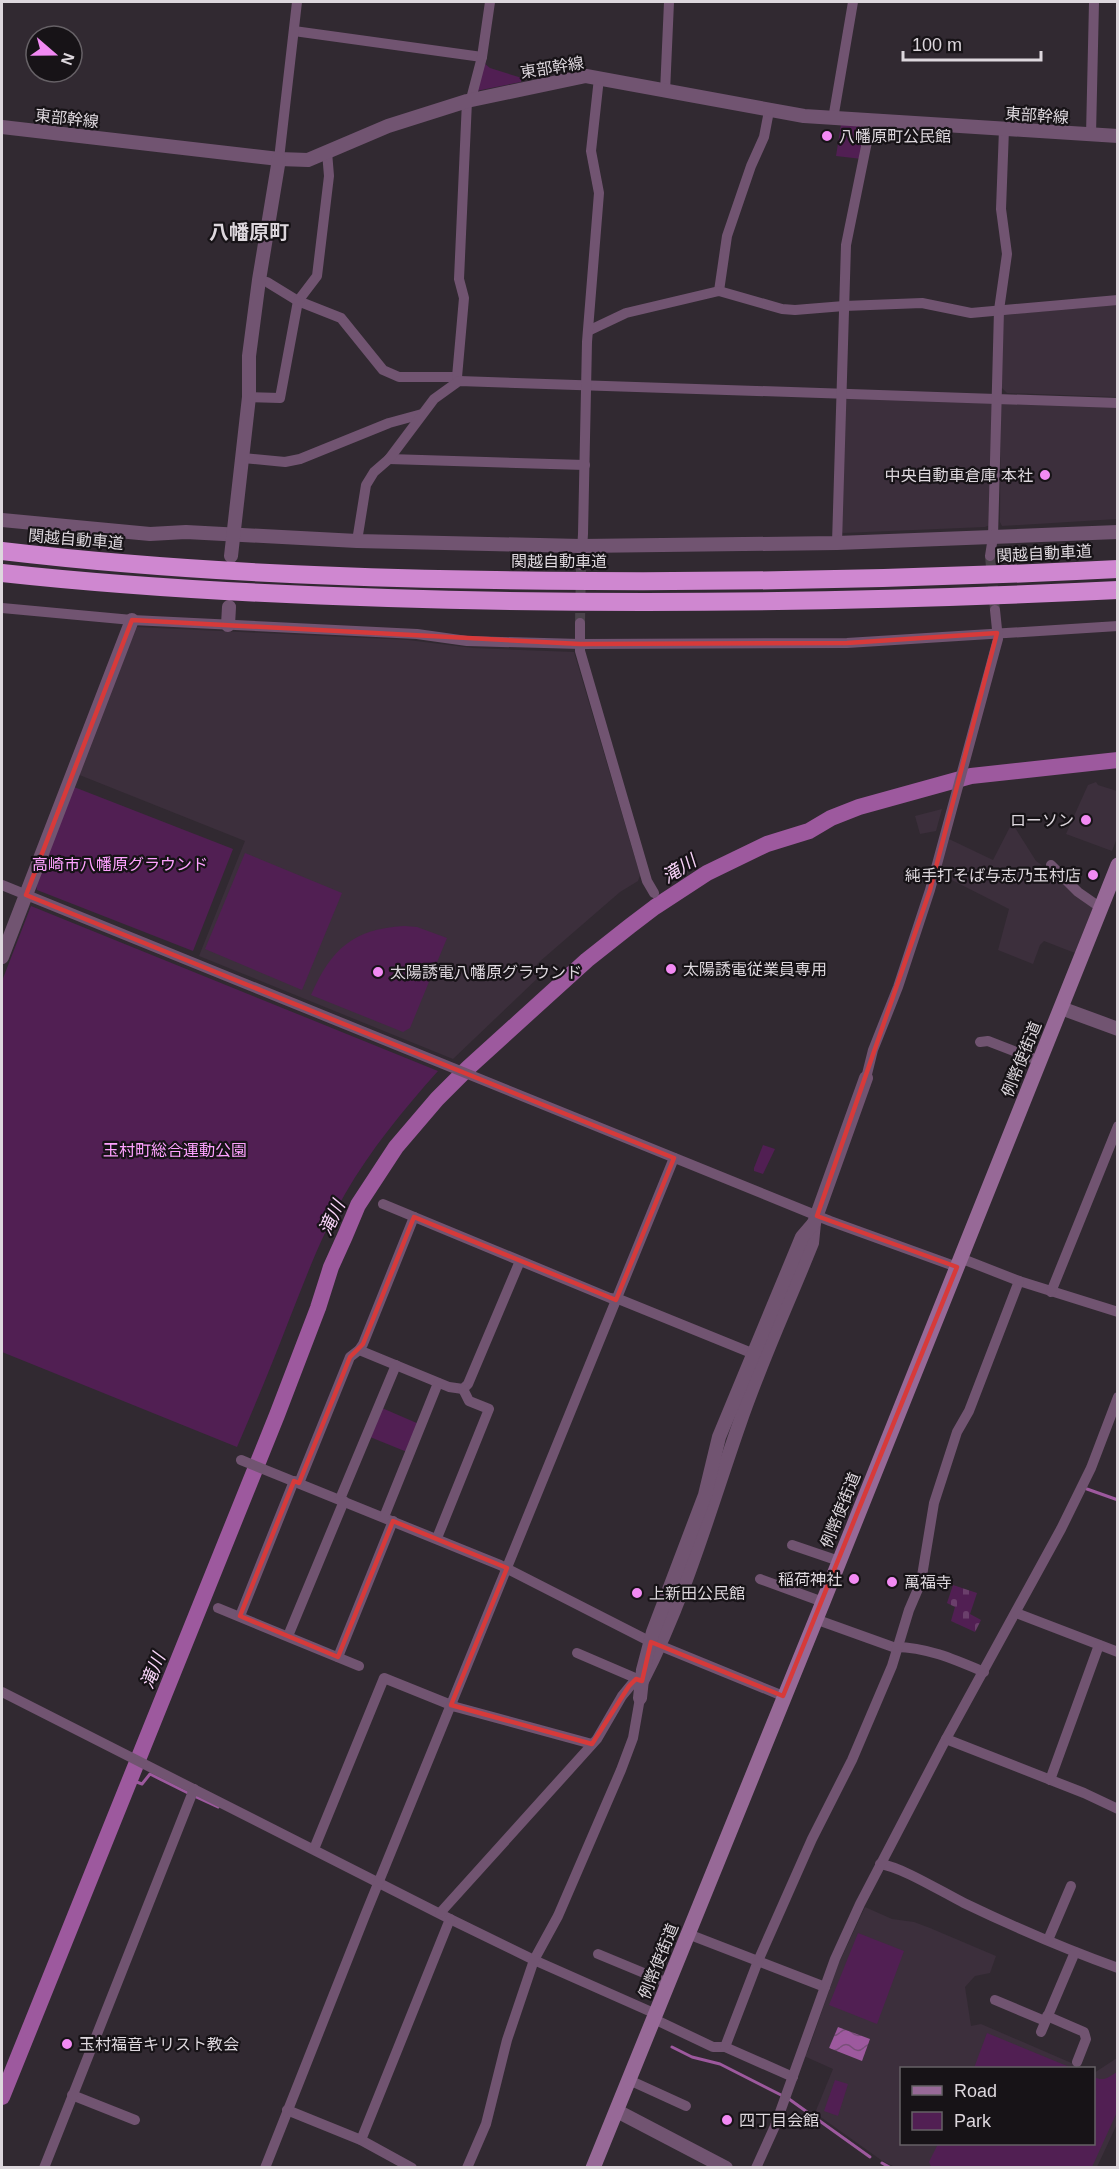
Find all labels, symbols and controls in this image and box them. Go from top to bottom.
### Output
north arrow [24,24,84,84]
scale bar [903,24,1041,62]
text: 100 m [912,35,962,55]
text: N [58,51,78,67]
street label: 東部幹線 [519,54,585,81]
street label: 東部幹線 [1004,105,1069,126]
street label: 東部幹線 [34,107,100,130]
place label: 八幡原町公民館 [839,128,951,145]
marker: 八幡原町公民館 [820,129,834,143]
district label: 八幡原町 [209,221,289,243]
place label: 中央自動車倉庫 本社 [885,467,1033,484]
marker: 中央自動車倉庫 本社 [1038,468,1052,482]
street label: 関越自動車道 [27,527,125,552]
street label: 関越自動車道 [996,542,1092,565]
street label: 関越自動車道 [511,553,607,570]
place label: ローソン [1010,812,1074,829]
marker: ローソン [1079,813,1093,827]
water label: 滝川 [658,850,701,887]
park label: 高崎市八幡原グラウンド [32,856,208,873]
place label: 純手打そば与志乃玉村店 [905,867,1081,884]
marker: 純手打そば与志乃玉村店 [1086,868,1100,882]
place label: 太陽誘電従業員専用 [683,961,827,978]
marker: 太陽誘電従業員専用 [664,962,678,976]
place label: 太陽誘電八幡原グラウンド [390,964,582,981]
marker: 太陽誘電八幡原グラウンド [371,965,385,979]
street label: 例幣使街道 [999,1019,1044,1099]
park label: 玉村町総合運動公園 [103,1142,247,1159]
water label: 滝川 [315,1196,350,1239]
street label: 例幣使街道 [818,1470,863,1550]
place label: 稲荷神社 [778,1571,842,1588]
marker: 稲荷神社 [847,1572,861,1586]
place label: 萬福寺 [904,1574,952,1591]
marker: 萬福寺 [885,1575,899,1589]
place label: 上新田公民館 [649,1585,745,1602]
marker: 上新田公民館 [630,1586,644,1600]
water label: 滝川 [137,1649,170,1691]
street label: 例幣使街道 [636,1921,681,2001]
place label: 玉村福音キリスト教会 [79,2036,239,2053]
marker: 玉村福音キリスト教会 [60,2037,74,2051]
legend [900,2067,1095,2145]
text: Road [954,2081,997,2101]
text: Park [954,2111,992,2131]
place label: 四丁目会館 [739,2112,819,2129]
marker: 四丁目会館 [720,2113,734,2127]

